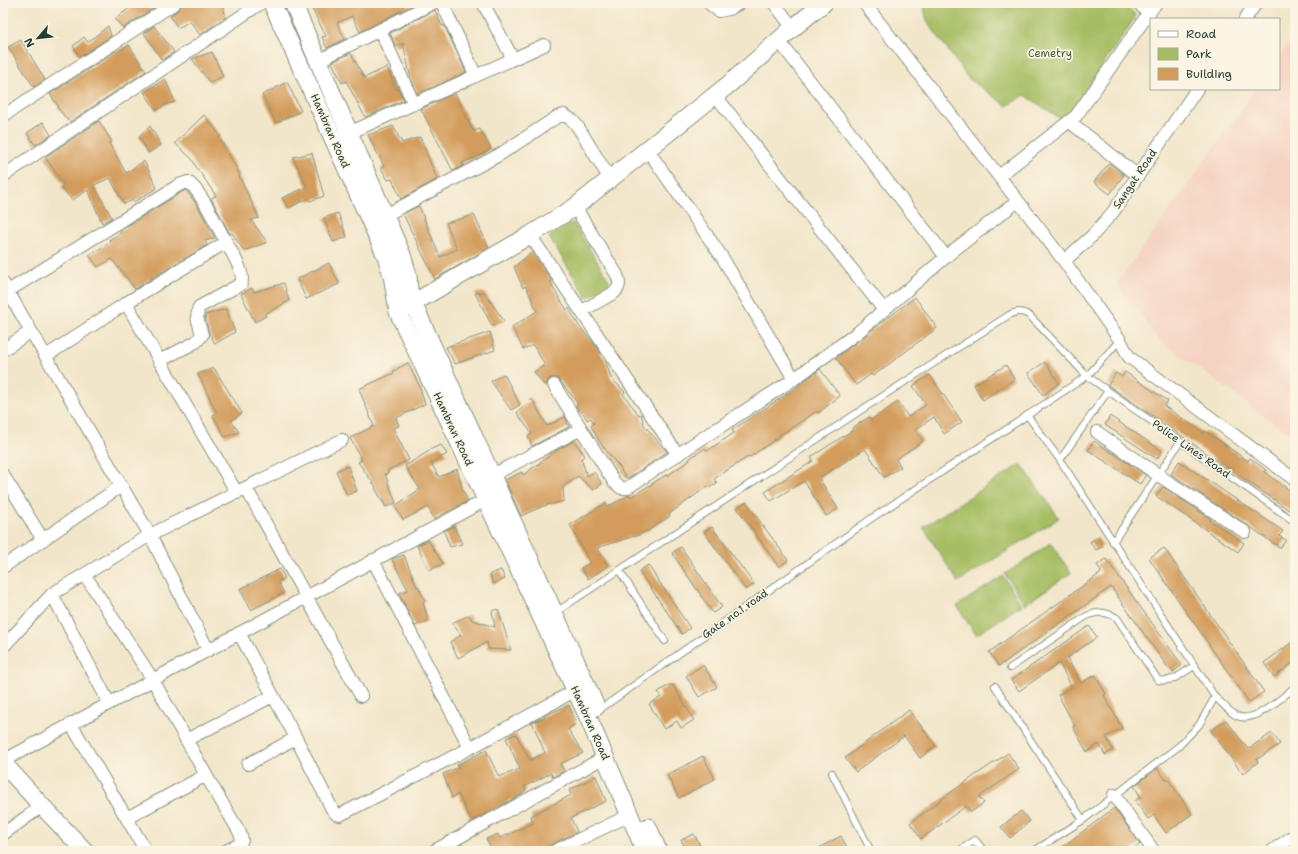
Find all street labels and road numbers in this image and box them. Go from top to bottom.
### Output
street label: Hambran Road [307,91,353,171]
street label: Sangat Road [1109,146,1161,212]
street label: Hambran Road [429,390,477,468]
street label: Police Lines Road [1149,416,1233,482]
street label: Gate no.1 road [699,586,771,642]
street label: Hambran Road [567,683,613,763]

